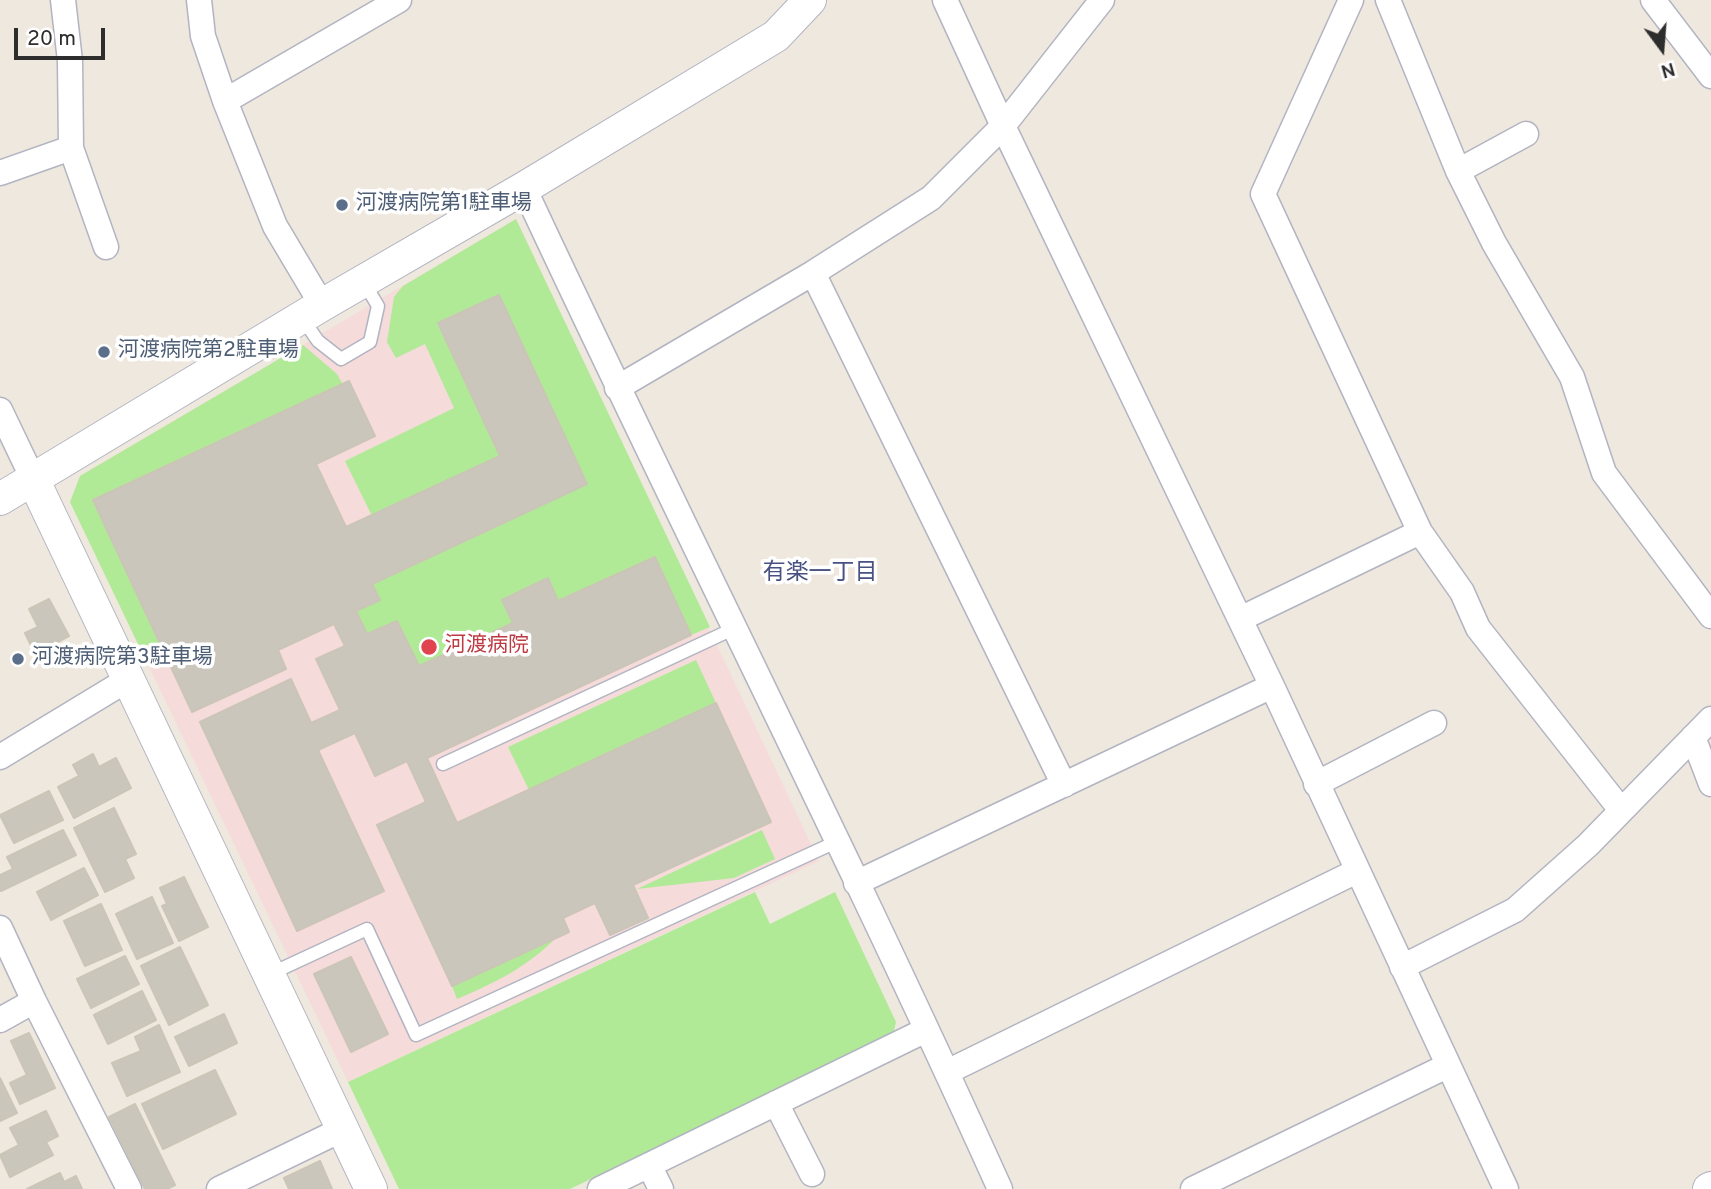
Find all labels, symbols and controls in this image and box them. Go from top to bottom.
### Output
scale bar [18,14,108,58]
north arrow [1627,14,1697,84]
text: 20 m [27,26,76,53]
text: N [1658,56,1678,83]
place label: 河渡病院第1駐車場 [356,192,532,218]
marker: 河渡病院第1駐車場 [334,197,350,213]
place label: 河渡病院第2駐車場 [118,339,299,365]
marker: 河渡病院第2駐車場 [96,344,112,360]
district label: 有楽一丁目 [763,560,877,588]
place label: 河渡病院 [445,634,529,660]
marker: 河渡病院 [419,637,439,657]
place label: 河渡病院第3駐車場 [32,646,213,672]
marker: 河渡病院第3駐車場 [10,651,26,667]

